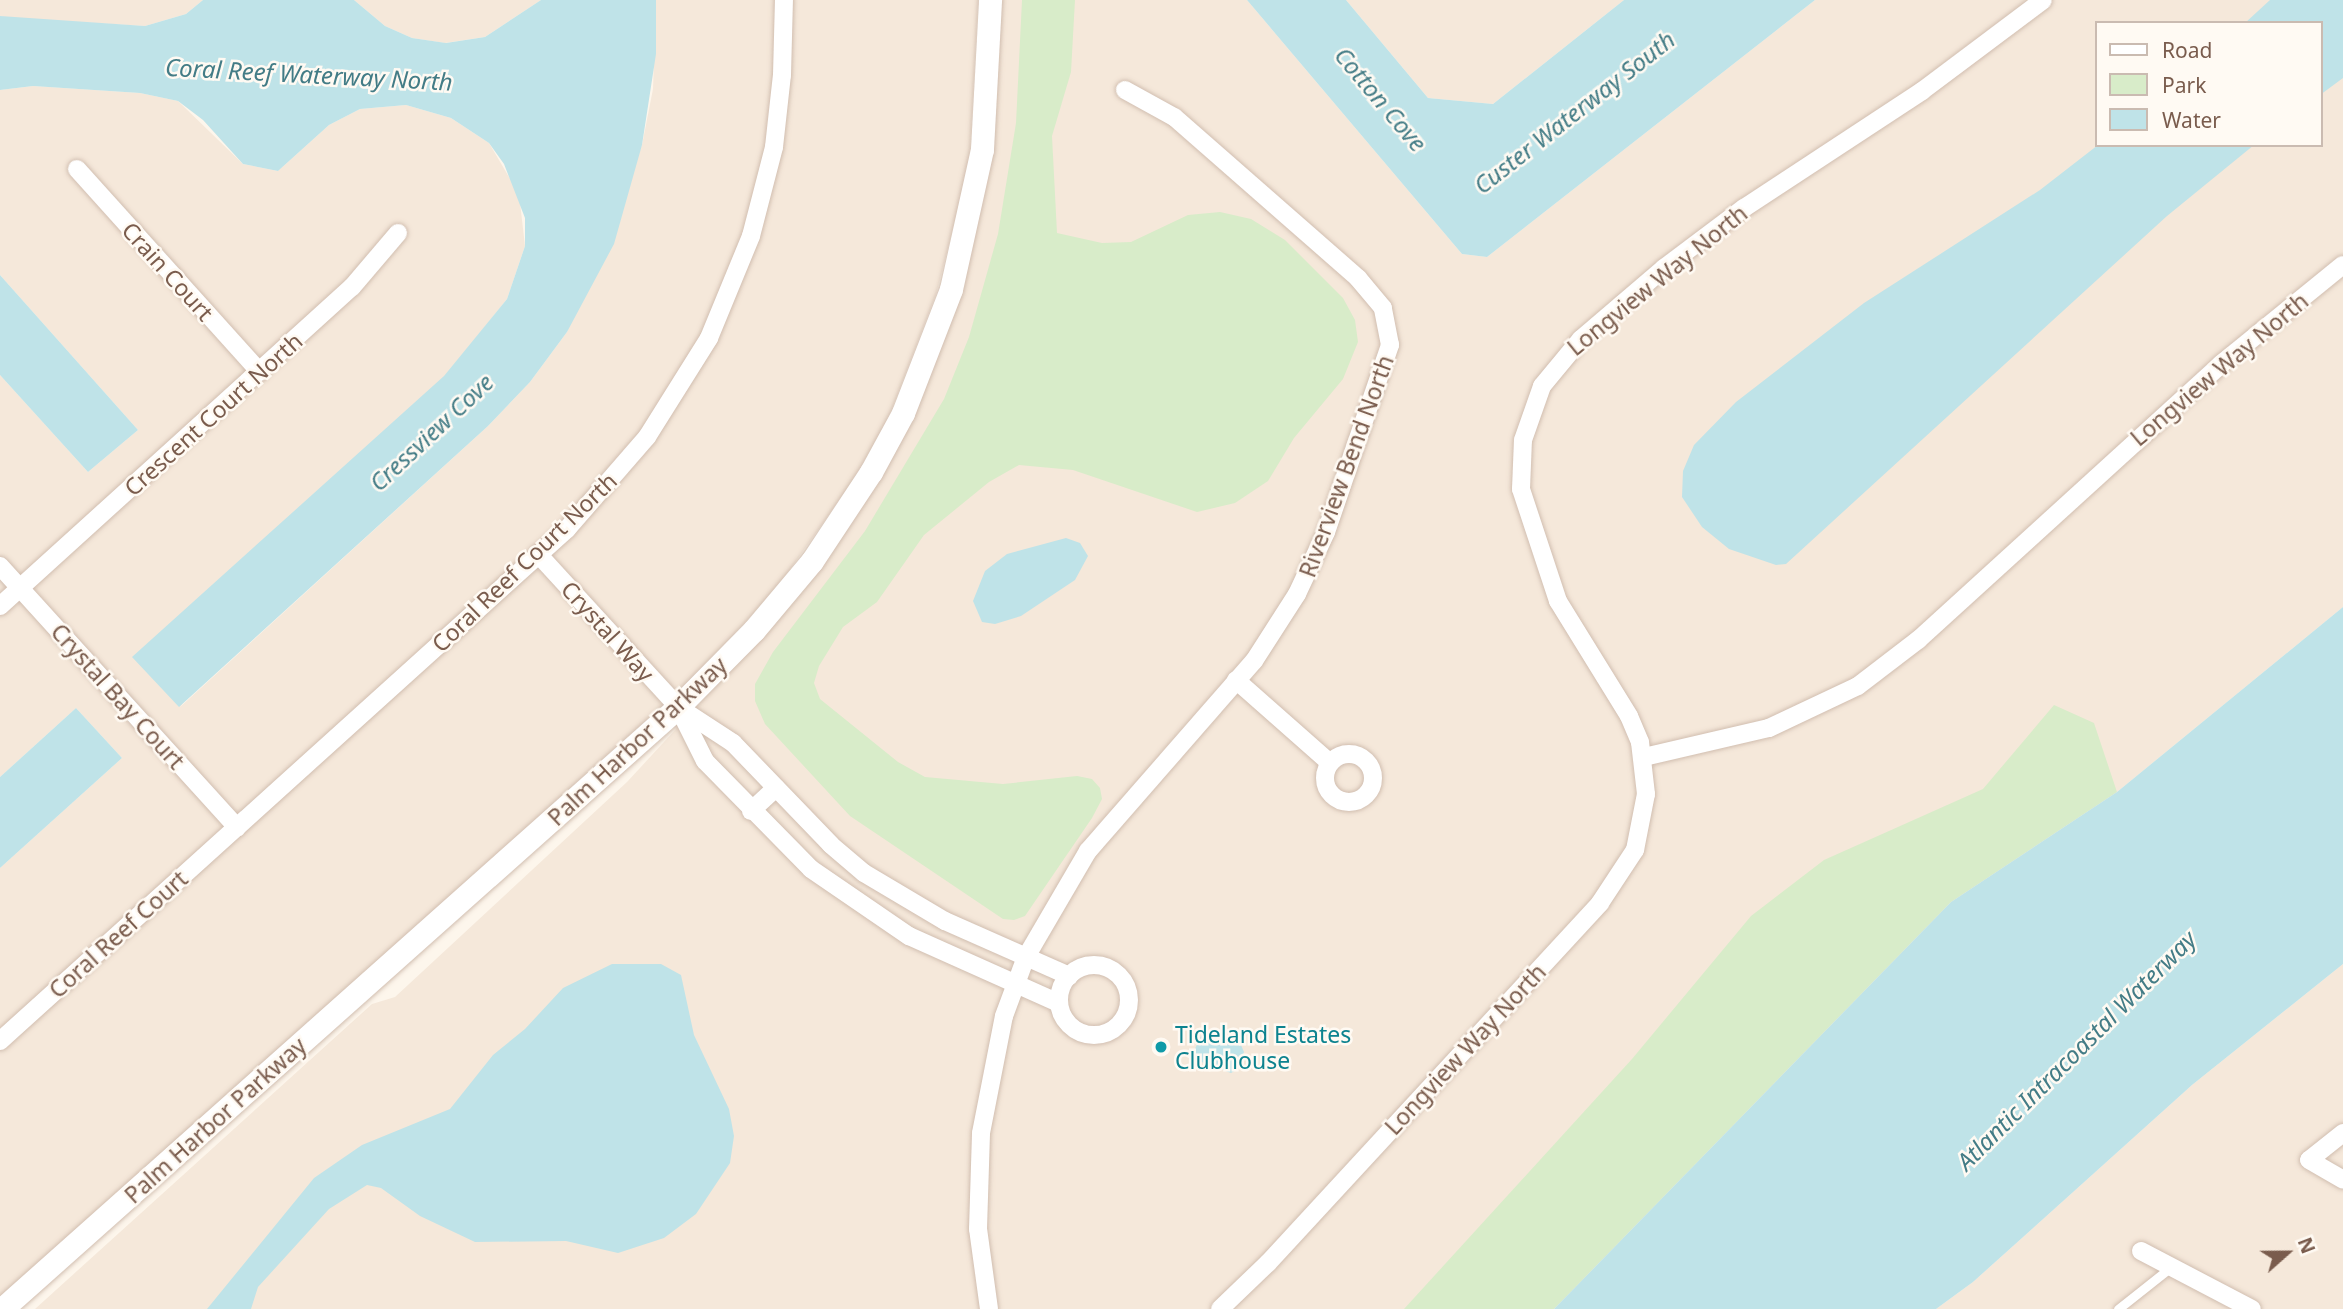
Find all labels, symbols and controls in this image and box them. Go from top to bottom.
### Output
legend [2094,21,2322,147]
water label: Custer Waterway South [1468,25,1680,199]
text: Road [2162,36,2212,64]
water label: Cotton Cove [1329,41,1433,157]
water label: Coral Reef Waterway North [165,52,453,96]
text: Park [2162,71,2206,99]
text: Water [2162,106,2221,134]
street label: Longview Way North [1561,199,1753,361]
street label: Crain Court [117,216,219,326]
street label: Longview Way North [2125,287,2313,451]
street label: Crescent Court North [118,327,308,501]
street label: Riverview Bend North [1293,351,1399,581]
water label: Cressview Cove [363,367,499,497]
street label: Coral Reef Court North [426,467,622,657]
street label: Crystal Way [556,575,660,687]
street label: Crystal Bay Court [46,618,190,774]
street label: Palm Harbor Parkway [542,651,732,831]
street label: Coral Reef Court [43,865,193,1003]
water label: Atlantic Intracoastal Waterway [1950,924,2202,1176]
street label: Longview Way North [1379,958,1551,1140]
place label: Tideland Estates Clubhouse [1175,1020,1351,1074]
street label: Palm Harbor Parkway [119,1031,311,1209]
marker: Tideland Estates Clubhouse [1153,1039,1169,1055]
north arrow [2252,1218,2322,1288]
text: N [2292,1234,2322,1257]

